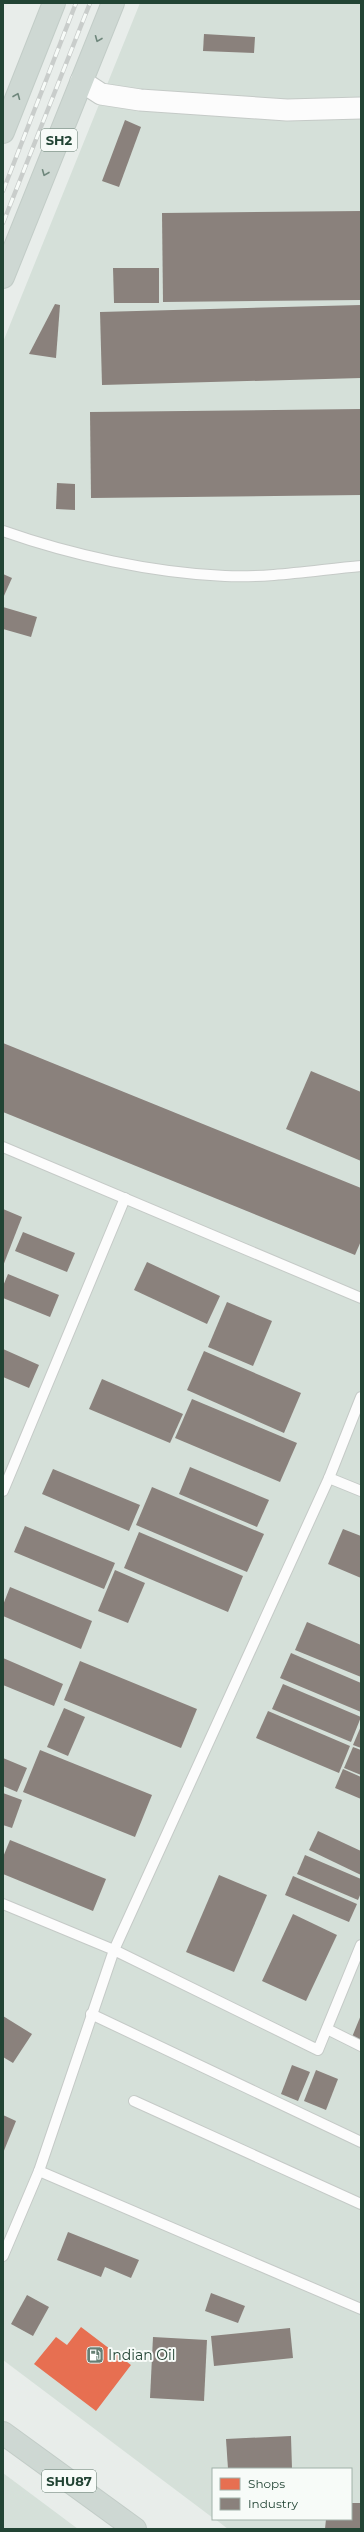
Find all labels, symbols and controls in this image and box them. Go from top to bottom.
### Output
one-way arrow [95,36,103,43]
one-way arrow [13,92,21,99]
road number: SH2 [41,129,77,151]
one-way arrow [42,169,50,176]
fuel station icon: Indian Oil [85,2345,105,2365]
place label: Indian Oil [108,2346,176,2364]
legend [212,2468,352,2520]
road number: SHU87 [42,2470,96,2492]
text: Shops [248,2476,285,2491]
text: Industry [248,2496,298,2511]

